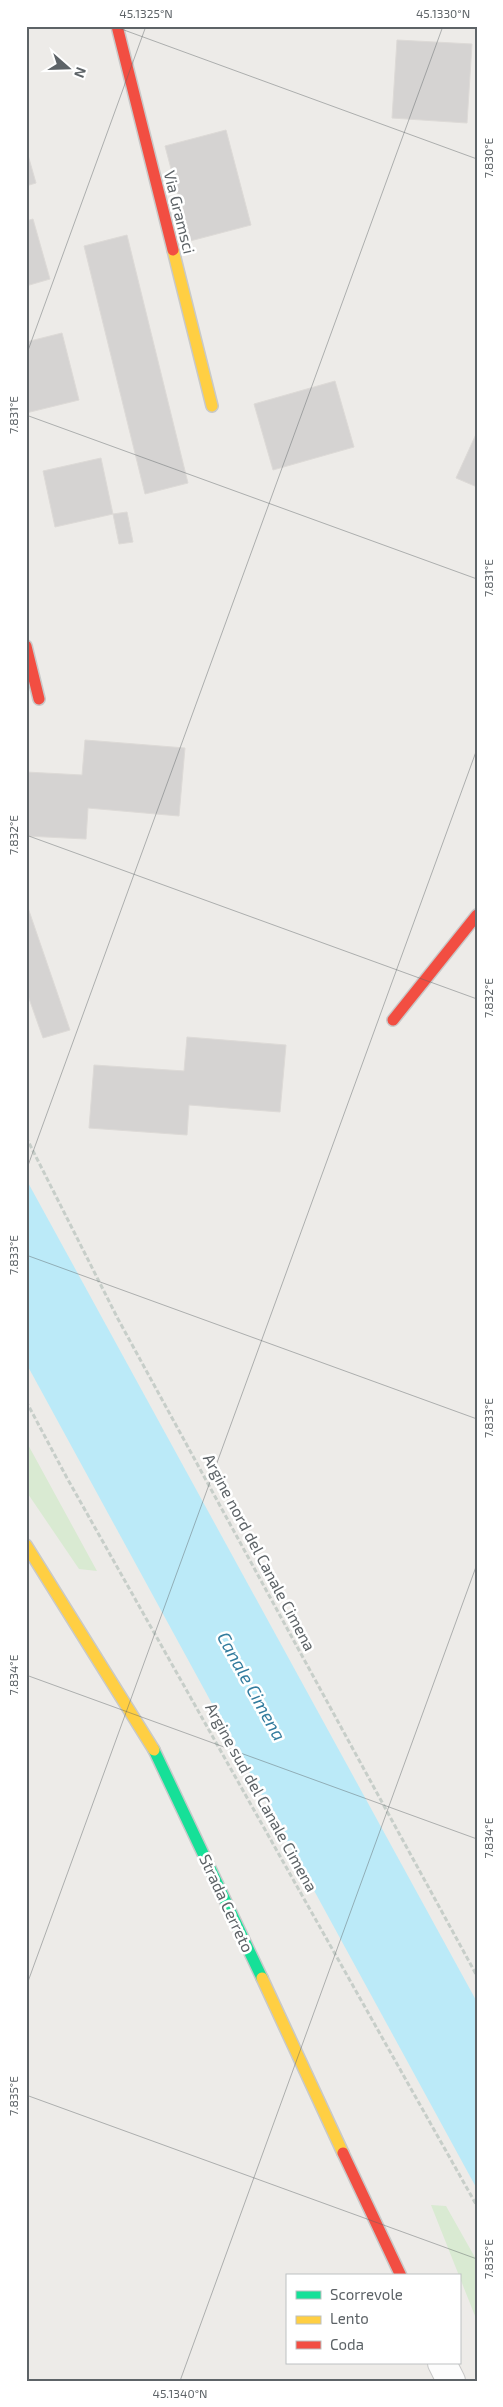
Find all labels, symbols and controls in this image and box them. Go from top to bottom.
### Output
text: 45.1325°N [119,6,173,20]
text: 45.1330°N [416,6,470,20]
north arrow [42,42,92,92]
text: N [71,65,90,80]
text: 7.830°E [481,137,495,178]
street label: Via Gramsci [160,168,200,256]
text: 7.831°E [6,396,20,434]
text: 7.831°E [481,559,495,597]
text: 7.832°E [6,815,20,855]
text: 7.832°E [481,978,495,1018]
text: 7.833°E [6,1235,20,1275]
text: 7.833°E [481,1398,495,1438]
street label: Argine nord del Canale Cimena [200,1450,320,1654]
water label: Canale Cimena [213,1628,291,1744]
text: 7.834°E [6,1654,20,1695]
street label: Argine sud del Canale Cimena [202,1699,322,1895]
text: 7.834°E [481,1817,495,1858]
street label: Strada Cerreto [196,1851,258,1955]
text: 7.835°E [6,2076,20,2116]
text: 7.835°E [481,2239,495,2279]
legend [286,2274,460,2364]
text: Scorrevole [330,2285,403,2303]
text: Lento [330,2309,369,2327]
text: Coda [330,2335,364,2353]
text: 45.1340°N [153,2386,207,2400]

